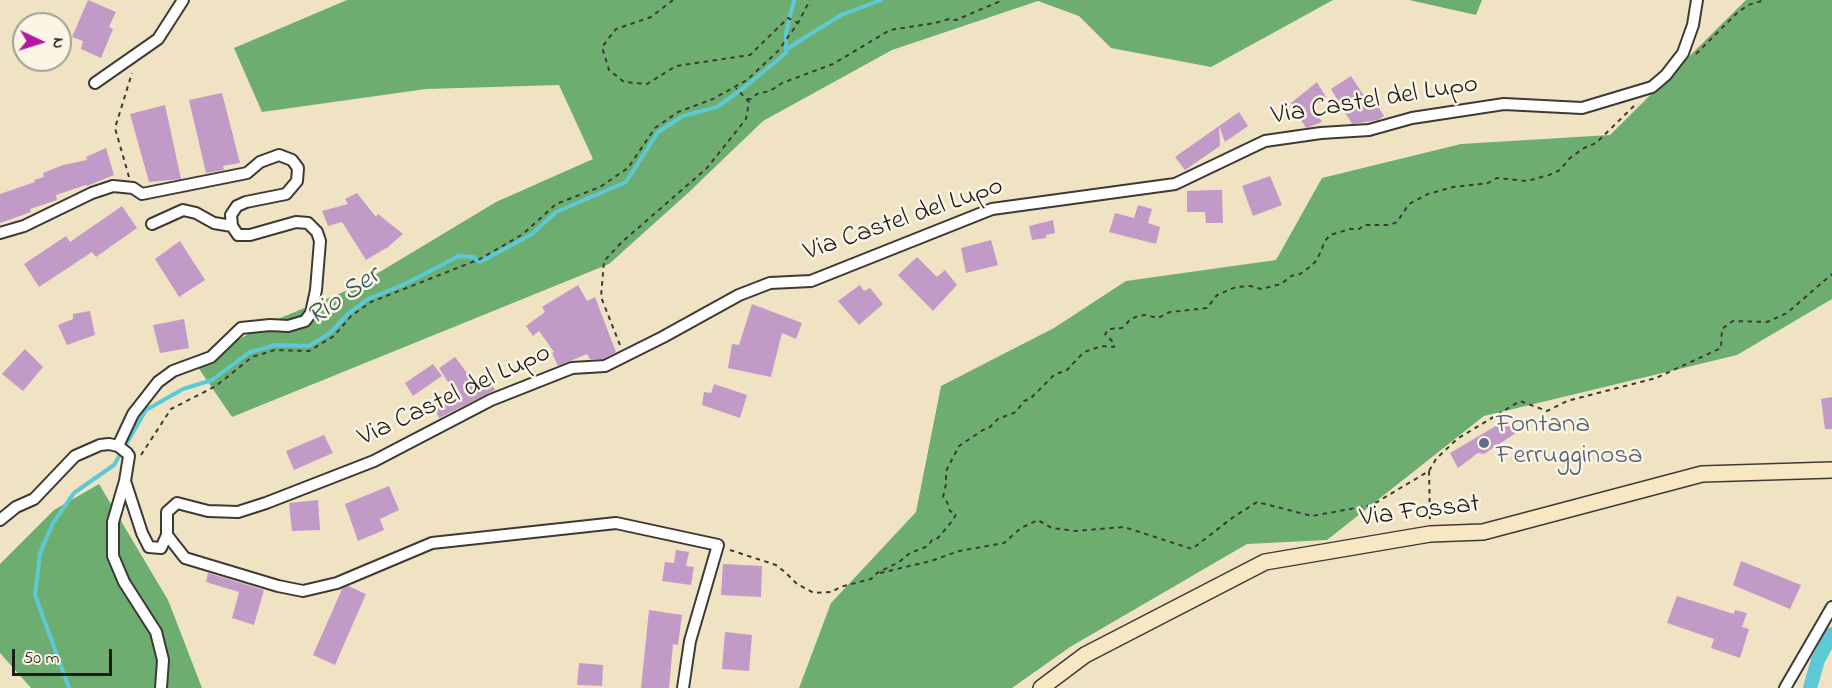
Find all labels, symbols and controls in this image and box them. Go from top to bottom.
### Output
north arrow [12,12,72,72]
text: N [46,37,70,49]
street label: Via Castel del Lupo [1270,70,1480,134]
street label: Via Castel del Lupo [800,172,1008,270]
water label: Rio Ser [302,261,388,335]
street label: Via Castel del Lupo [354,338,556,456]
place label: Fontana Ferrugginosa [1496,411,1643,474]
marker: Fontana Ferrugginosa [1477,436,1491,450]
street label: Via Fossat [1358,490,1482,536]
scale bar [15,637,116,675]
text: 50 m [23,646,60,672]

